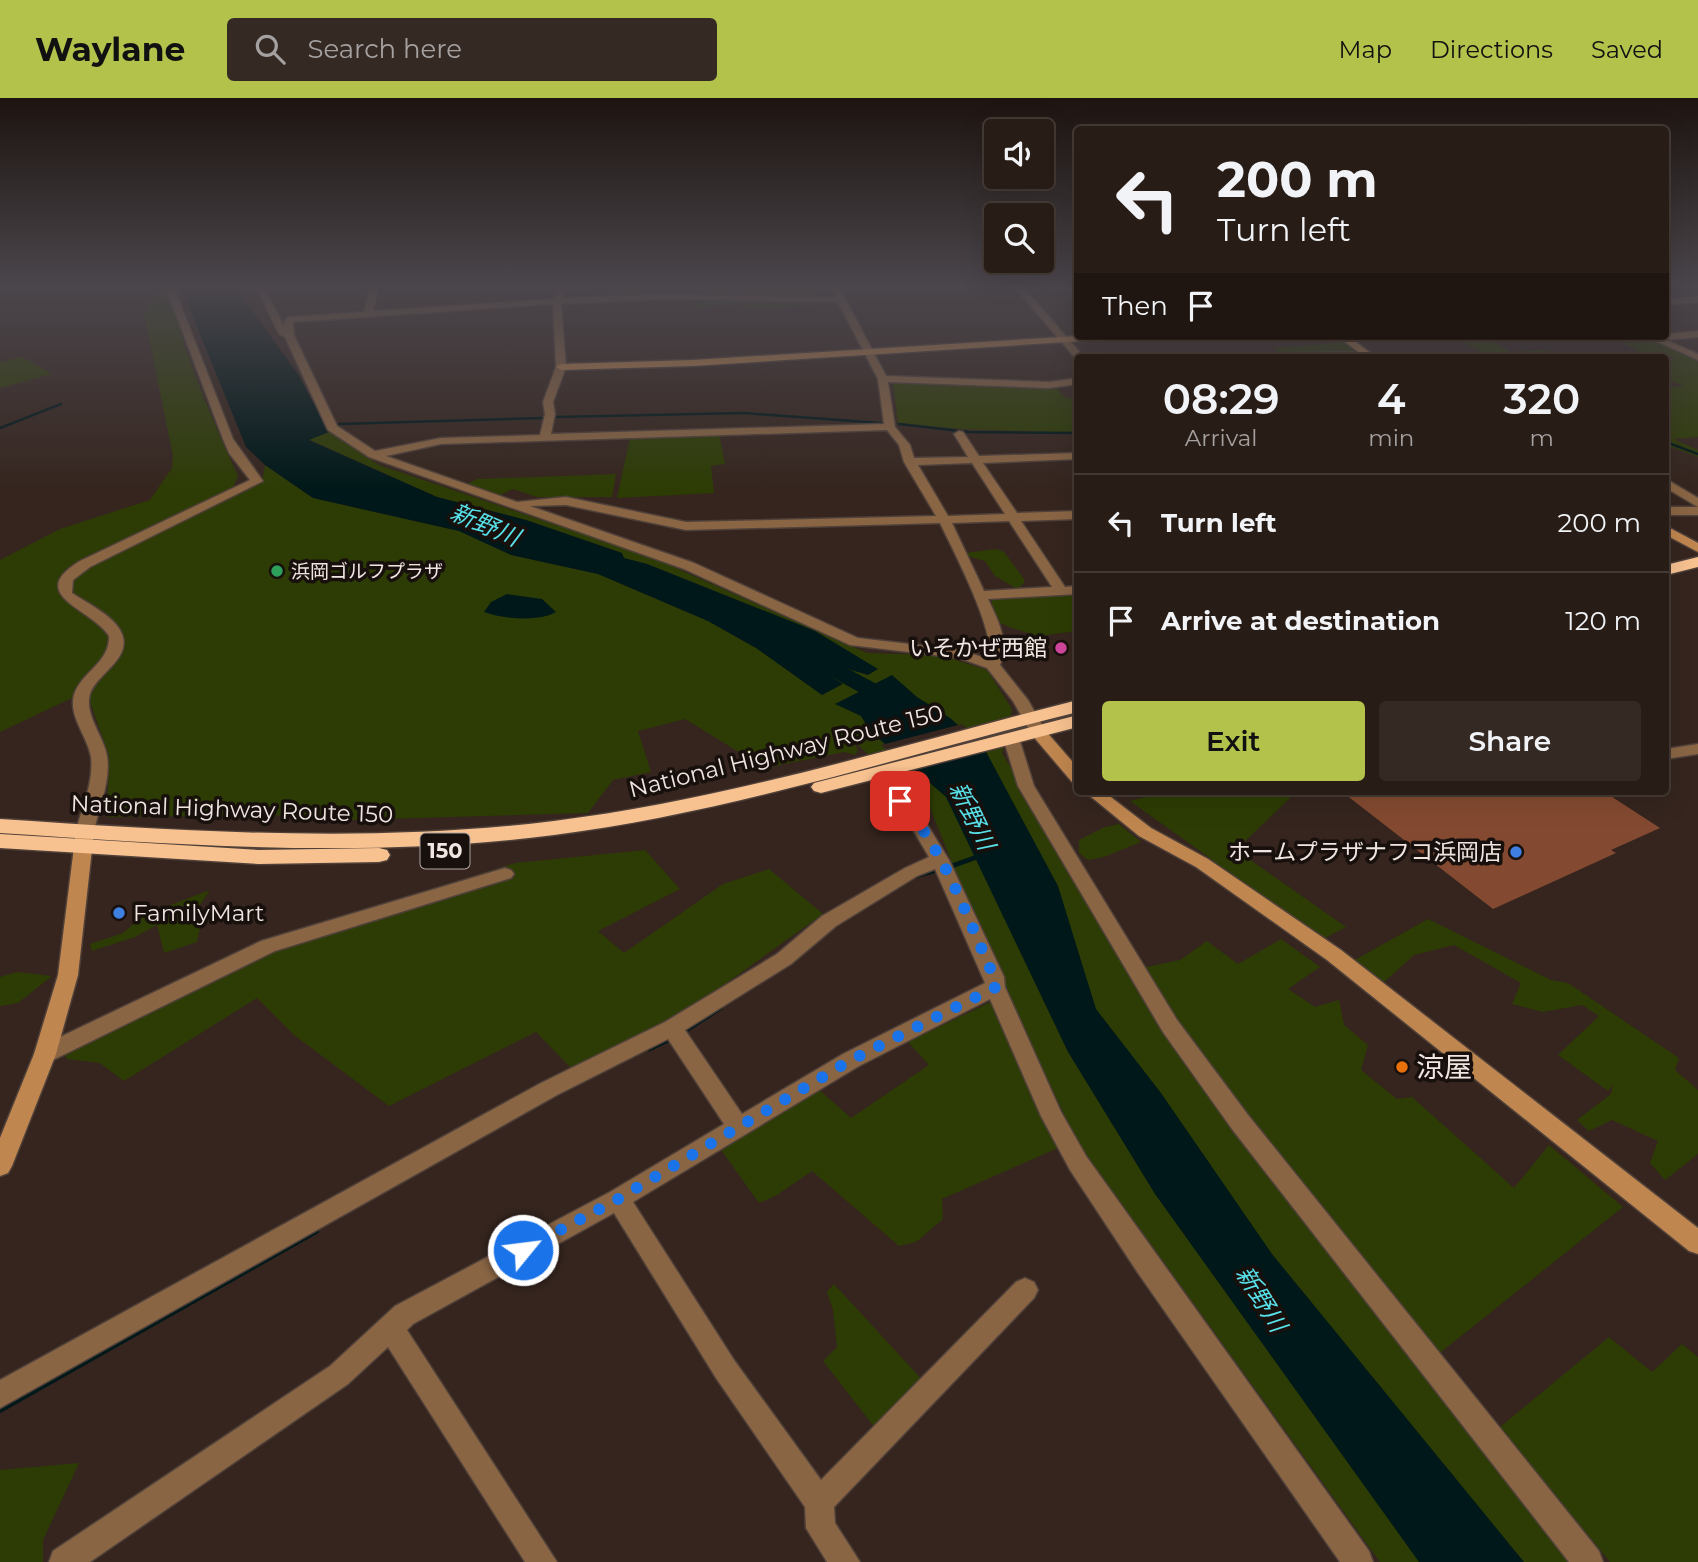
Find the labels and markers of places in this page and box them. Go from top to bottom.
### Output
place label: 浜岡ゴルフプラザ [291,560,443,583]
marker: 浜岡ゴルフプラザ [269,563,285,579]
place label: いそかぜ西館 [909,634,1047,662]
marker: いそかぜ西館 [1053,640,1069,656]
pin [870,771,930,831]
place label: ホームプラザナフコ浜岡店 [1228,838,1502,866]
marker: ホームプラザナフコ浜岡店 [1508,844,1524,860]
place label: FamilyMart [133,899,264,927]
marker: FamilyMart [111,905,127,921]
place label: 涼屋 [1416,1050,1472,1084]
marker: 涼屋 [1394,1059,1410,1075]

